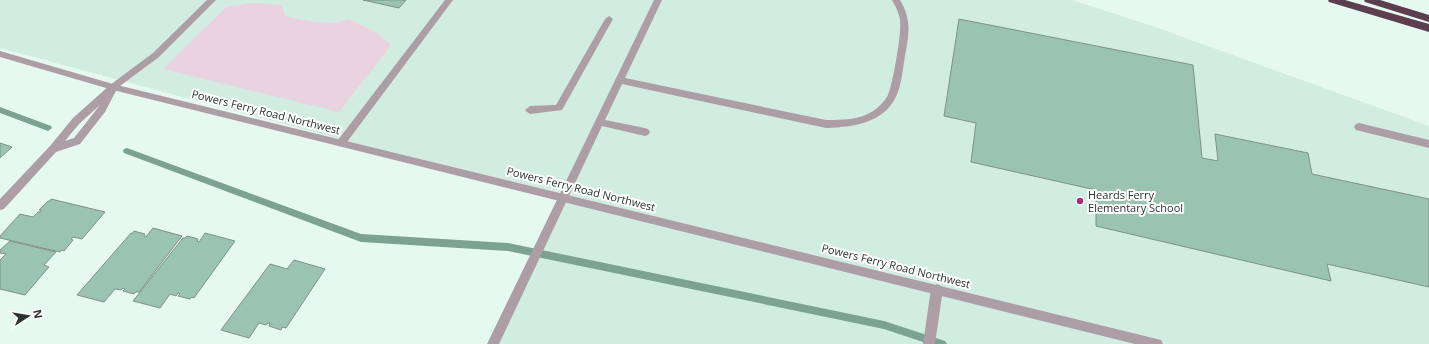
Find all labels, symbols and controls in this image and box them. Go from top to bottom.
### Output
street label: Powers Ferry Road Northwest [190,86,342,137]
street label: Powers Ferry Road Northwest [505,163,657,214]
place label: Heards Ferry Elementary School [1088,187,1183,215]
marker: Heards Ferry Elementary School [1075,196,1085,206]
street label: Powers Ferry Road Northwest [820,240,972,291]
north arrow [8,296,48,336]
text: N [30,308,47,320]

